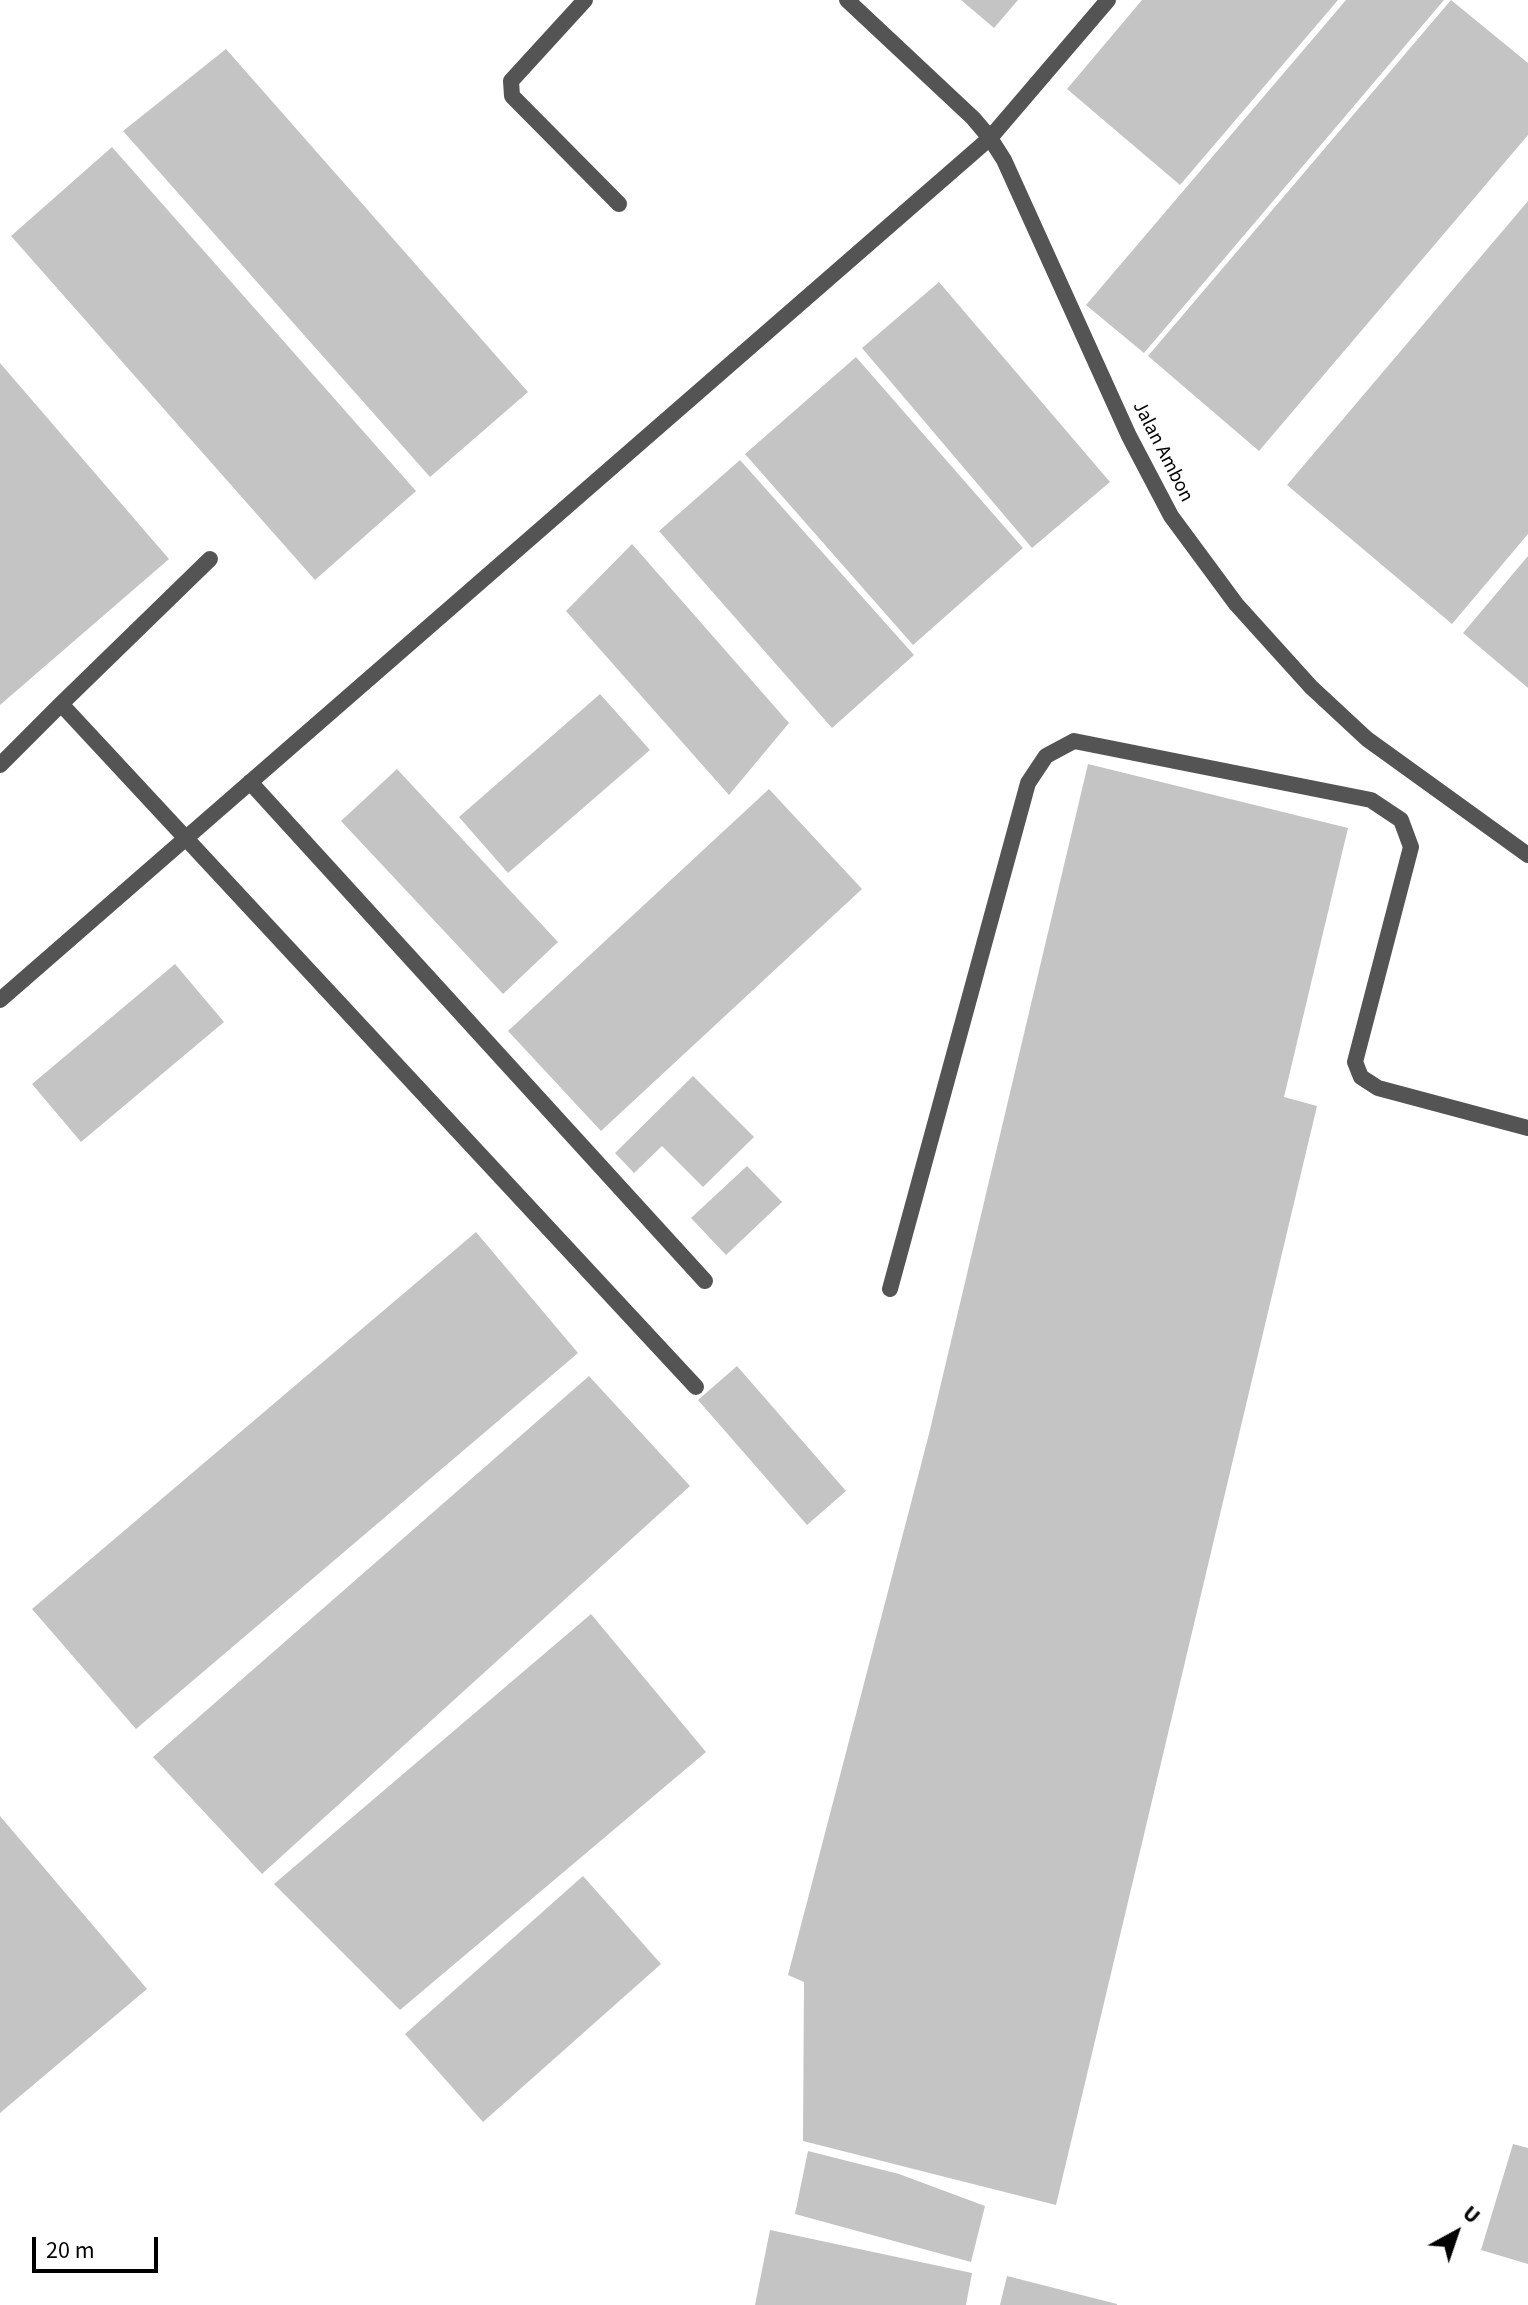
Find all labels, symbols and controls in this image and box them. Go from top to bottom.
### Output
street label: Jalan Ambon [1126,398,1198,506]
north arrow [1416,2193,1496,2273]
text: U [1456,2198,1487,2232]
scale bar [36,2221,162,2271]
text: 20 m [46,2233,95,2268]

